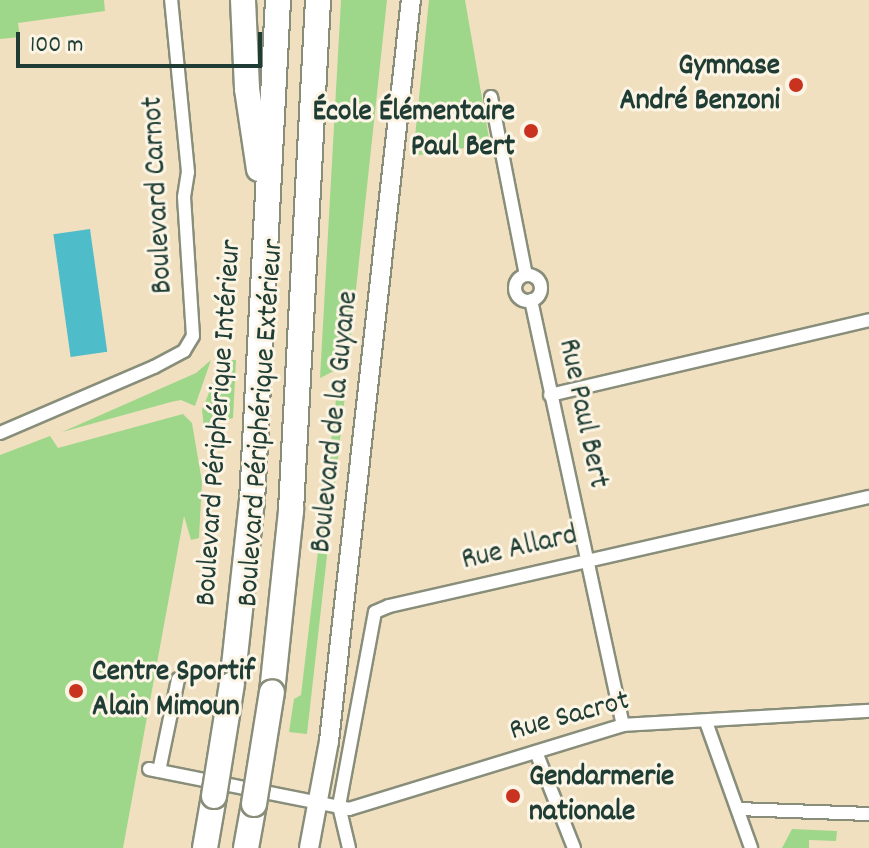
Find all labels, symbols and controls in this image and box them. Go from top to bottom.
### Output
scale bar [20,16,266,66]
text: 100 m [30,29,83,63]
place label: Gymnase André Benzoni [619,50,780,120]
marker: Gymnase André Benzoni [787,76,805,94]
street label: Boulevard Carnot [137,95,183,295]
place label: École Élémentaire Paul Bert [312,96,515,166]
marker: École Élémentaire Paul Bert [522,122,540,140]
street label: Boulevard Périphérique Extérieur [232,238,294,608]
street label: Boulevard Périphérique Intérieur [190,239,252,607]
street label: Boulevard de la Guyane [305,289,369,555]
street label: Rue Paul Bert [548,336,614,492]
street label: Rue Allard [459,519,581,581]
place label: Centre Sportif Alain Mimoun [92,656,255,726]
marker: Centre Sportif Alain Mimoun [67,682,85,700]
street label: Rue Sacrot [506,685,634,751]
place label: Gendarmerie nationale [529,761,674,832]
marker: Gendarmerie nationale [504,787,522,805]

